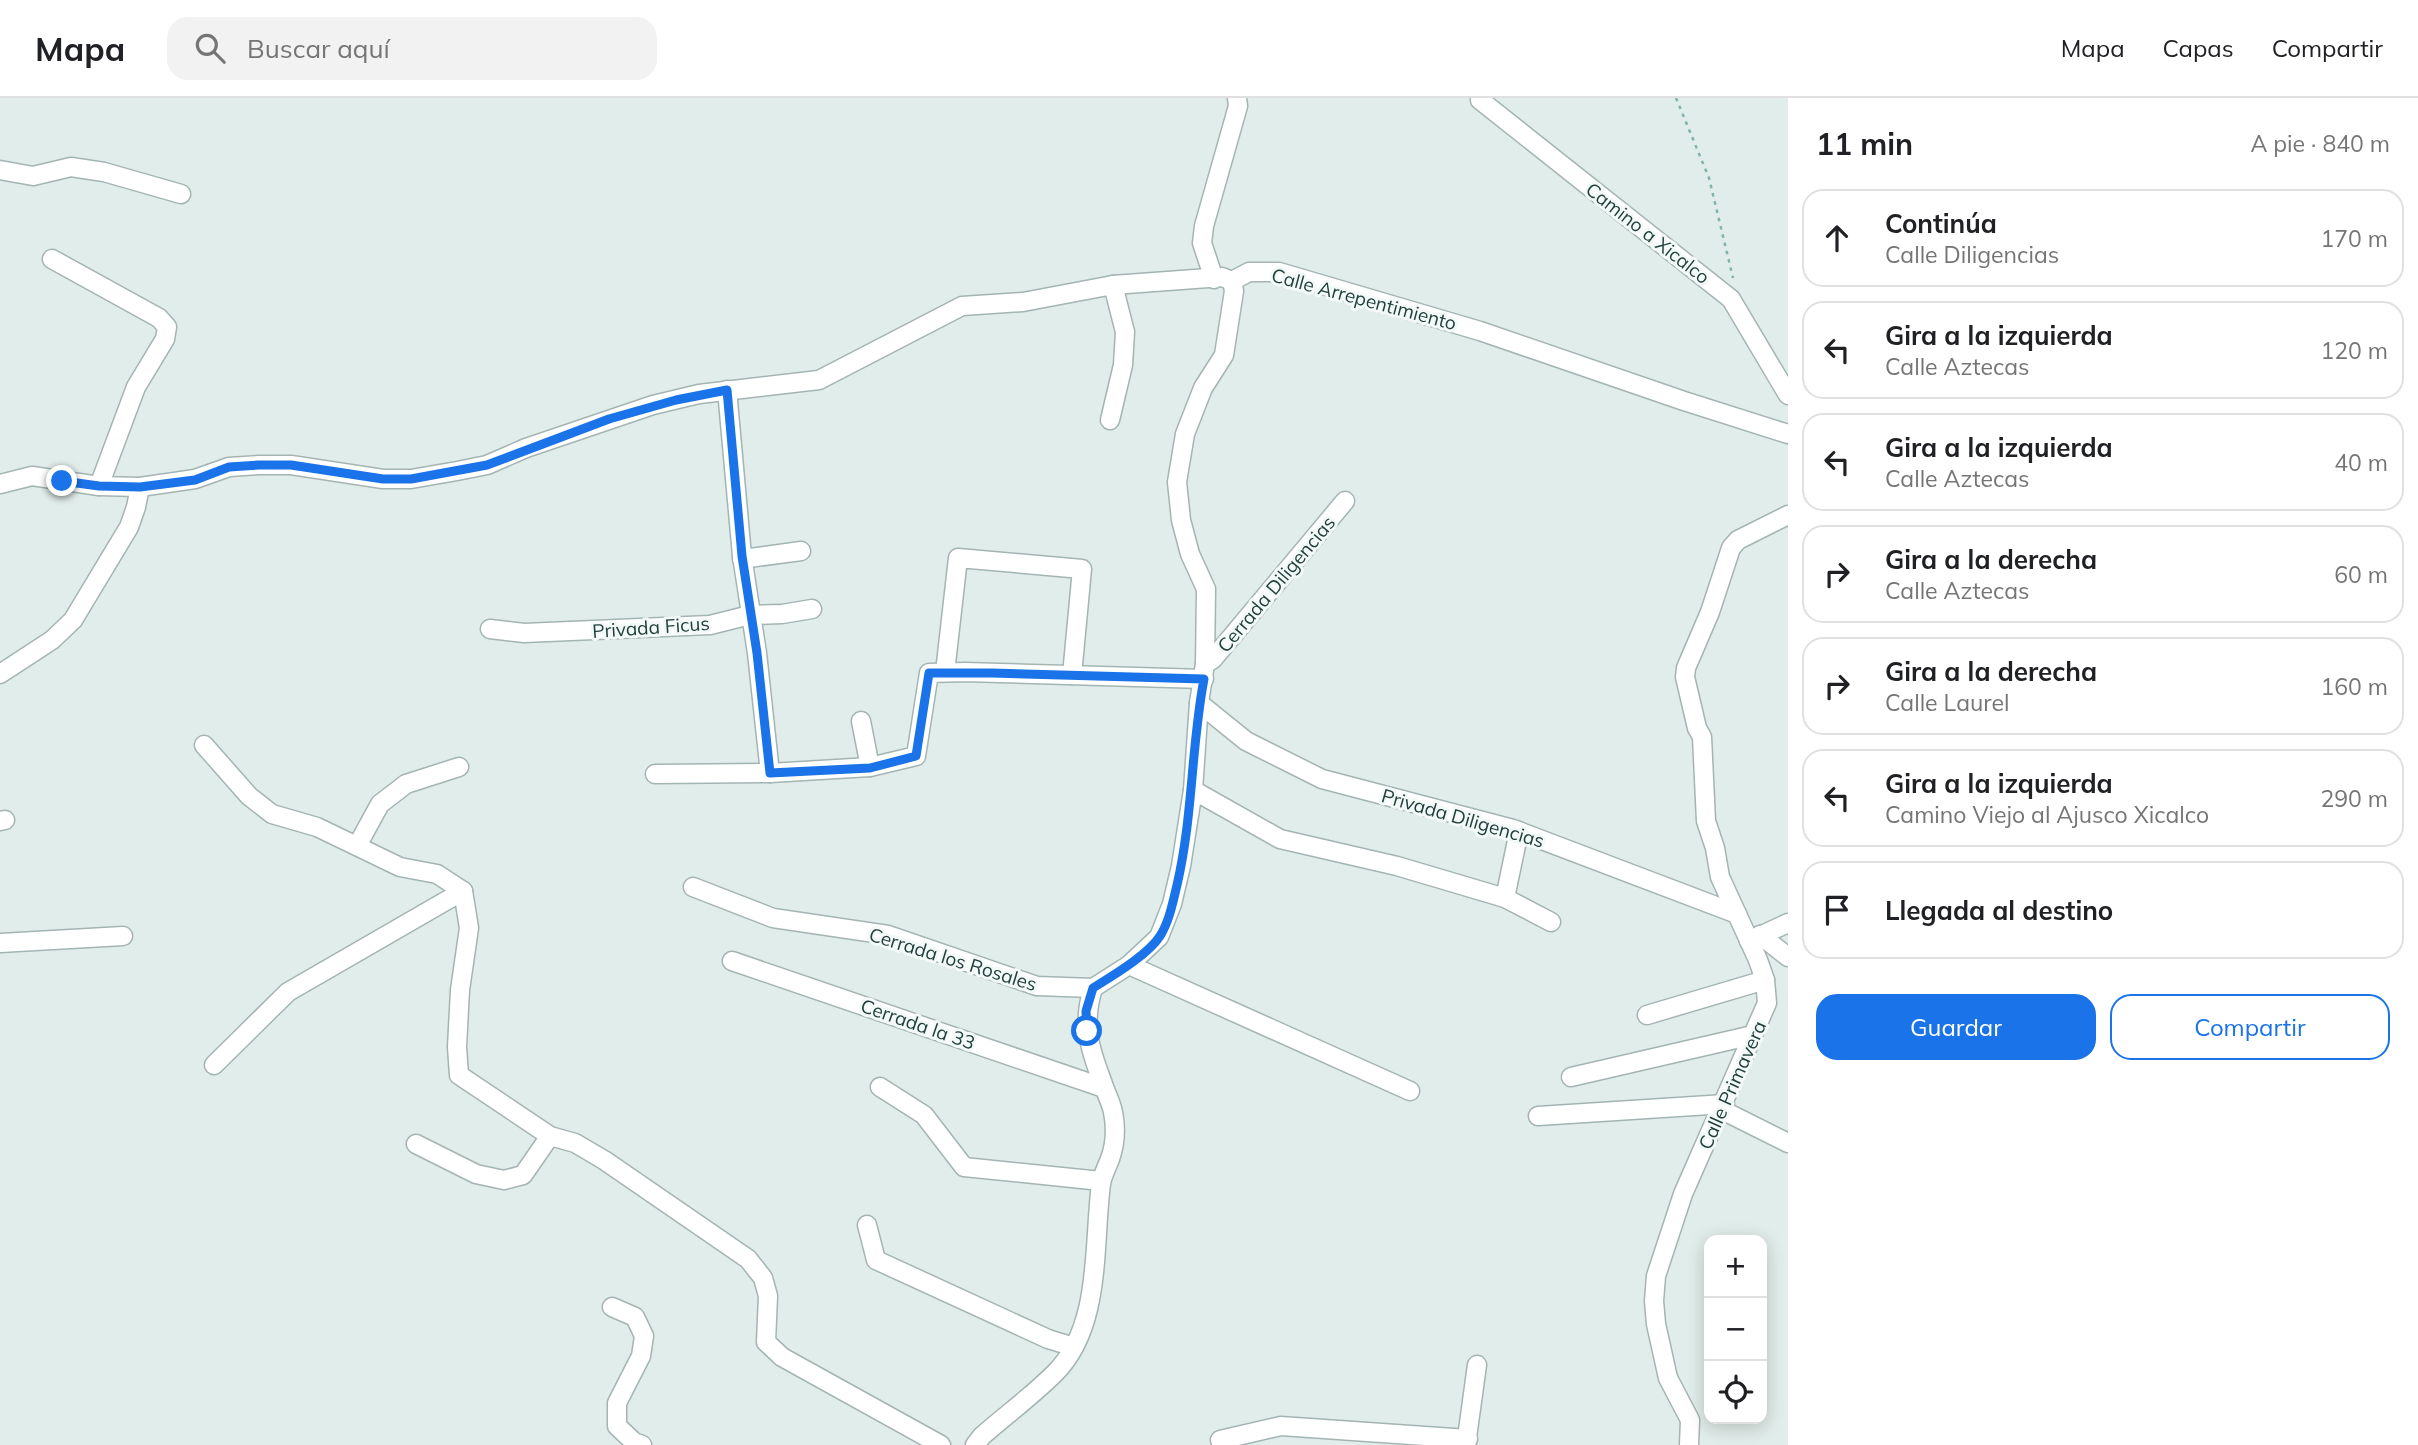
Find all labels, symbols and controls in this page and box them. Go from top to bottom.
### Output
search box [167,17,657,80]
text: Mapa [35,28,125,69]
icon: search [191,29,229,67]
text: Buscar aquí [247,32,390,65]
text: Mapa [2061,33,2125,63]
text: Capas [2163,33,2234,63]
text: Compartir [2272,33,2383,63]
text: 11 min [1816,125,1913,163]
text: A pie · 840 m [2250,129,2390,158]
street label: Camino a Xicalco [1581,177,1715,289]
text: Continúa [1885,207,1997,240]
icon: ahead [1818,219,1856,257]
text: 170 m [2320,224,2388,253]
text: Calle Diligencias [1885,240,2059,269]
street label: Calle Arrepentimiento [1269,263,1459,335]
text: Gira a la izquierda [1885,319,2113,352]
icon: left [1818,331,1856,369]
text: 120 m [2320,336,2388,365]
text: Calle Aztecas [1885,352,2029,381]
text: Gira a la izquierda [1885,431,2113,464]
icon: left [1818,443,1856,481]
text: 40 m [2334,448,2388,477]
text: Calle Aztecas [1885,464,2029,493]
route end [46,465,77,496]
street label: Cerrada Diligencias [1212,511,1340,657]
text: Gira a la derecha [1885,543,2097,576]
icon: right [1818,555,1856,593]
text: 60 m [2334,560,2388,589]
text: Calle Aztecas [1885,576,2029,605]
street label: Privada Ficus [591,611,711,643]
text: Gira a la derecha [1885,655,2097,688]
icon: right [1818,667,1856,705]
text: 160 m [2320,672,2388,701]
text: Calle Laurel [1885,688,2009,717]
text: Gira a la izquierda [1885,767,2113,800]
icon: left [1818,779,1856,817]
street label: Privada Diligencias [1379,783,1547,853]
text: 290 m [2320,784,2388,813]
text: Camino Viejo al Ajusco Xicalco [1885,800,2209,829]
icon: arrive [1818,891,1856,929]
text: Llegada al destino [1885,894,2113,927]
street label: Cerrada los Rosales [866,922,1040,996]
street label: Cerrada la 33 [858,993,978,1055]
button: Guardar [1816,994,2096,1060]
button: Compartir [2110,994,2390,1060]
route start [1071,1015,1102,1046]
street label: Calle Primavera [1693,1017,1771,1153]
map controls [1704,1235,1767,1424]
button: + [1704,1235,1767,1298]
button: − [1704,1298,1767,1361]
button: locate [1704,1361,1767,1424]

